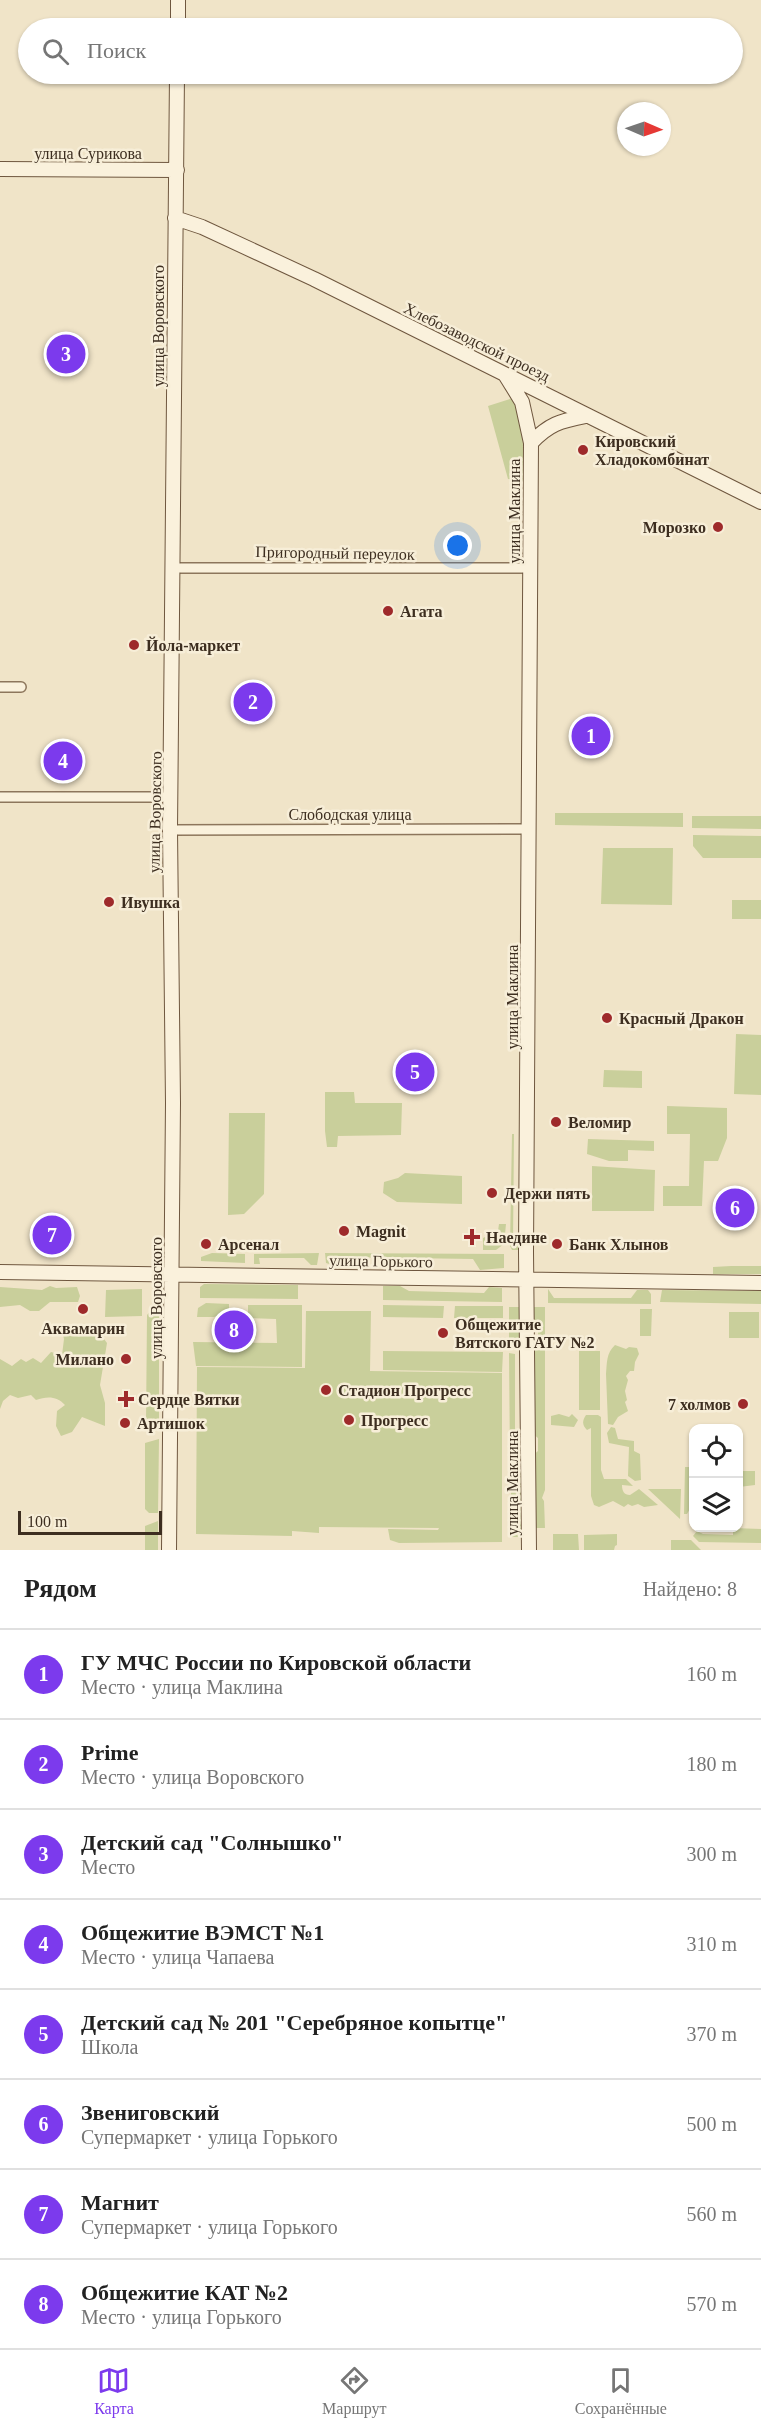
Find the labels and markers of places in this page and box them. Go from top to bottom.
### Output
pin: 3 [46,332,86,376]
place label: Кировский Хладокомбинат [595,433,709,468]
marker: Кировский Хладокомбинат [576,443,590,457]
place label: Морозко [643,519,706,537]
marker: Морозко [711,520,725,534]
place label: Агата [400,603,442,620]
marker: Агата [381,604,395,618]
place label: Йола-маркет [146,636,240,655]
marker: Йола-маркет [127,638,141,652]
pin: 2 [234,680,272,724]
pin: 1 [572,714,610,758]
pin: 4 [44,738,82,783]
place label: Ивушка [121,894,180,912]
marker: Ивушка [102,895,116,909]
place label: Красный Дракон [619,1010,744,1028]
marker: Красный Дракон [600,1011,614,1025]
pin: 5 [396,1050,434,1094]
place label: Веломир [568,1114,632,1132]
marker: Веломир [549,1115,563,1129]
place label: Держи пять [504,1185,591,1203]
marker: Держи пять [485,1186,499,1200]
pin: 6 [716,1186,754,1230]
pin: 7 [32,1212,72,1258]
place label: Magnit [356,1223,406,1241]
marker: Magnit [337,1224,351,1238]
marker: Наедине [463,1228,481,1246]
place label: Наедине [486,1229,547,1246]
place label: Арсенал [218,1236,279,1254]
place label: Банк Хлынов [569,1236,669,1253]
marker: Арсенал [199,1237,213,1251]
marker: Банк Хлынов [550,1237,564,1251]
marker: Аквамарин [76,1302,90,1316]
pin: 8 [214,1308,254,1352]
place label: Общежитие Вятского ГАТУ №2 [455,1316,594,1351]
place label: Аквамарин [41,1320,125,1338]
marker: Общежитие Вятского ГАТУ №2 [436,1326,450,1340]
place label: Милано [55,1351,114,1368]
marker: Милано [119,1352,133,1366]
place label: Стадион Прогресс [338,1382,471,1400]
marker: Стадион Прогресс [319,1383,333,1397]
place label: Сердце Вятки [138,1391,240,1409]
marker: Сердце Вятки [119,1392,133,1406]
place label: 7 холмов [668,1396,731,1413]
marker: 7 холмов [736,1397,750,1411]
place label: Прогресс [361,1412,428,1430]
marker: Прогресс [342,1413,356,1427]
place label: Артишок [137,1415,206,1433]
marker: Артишок [118,1416,132,1430]

